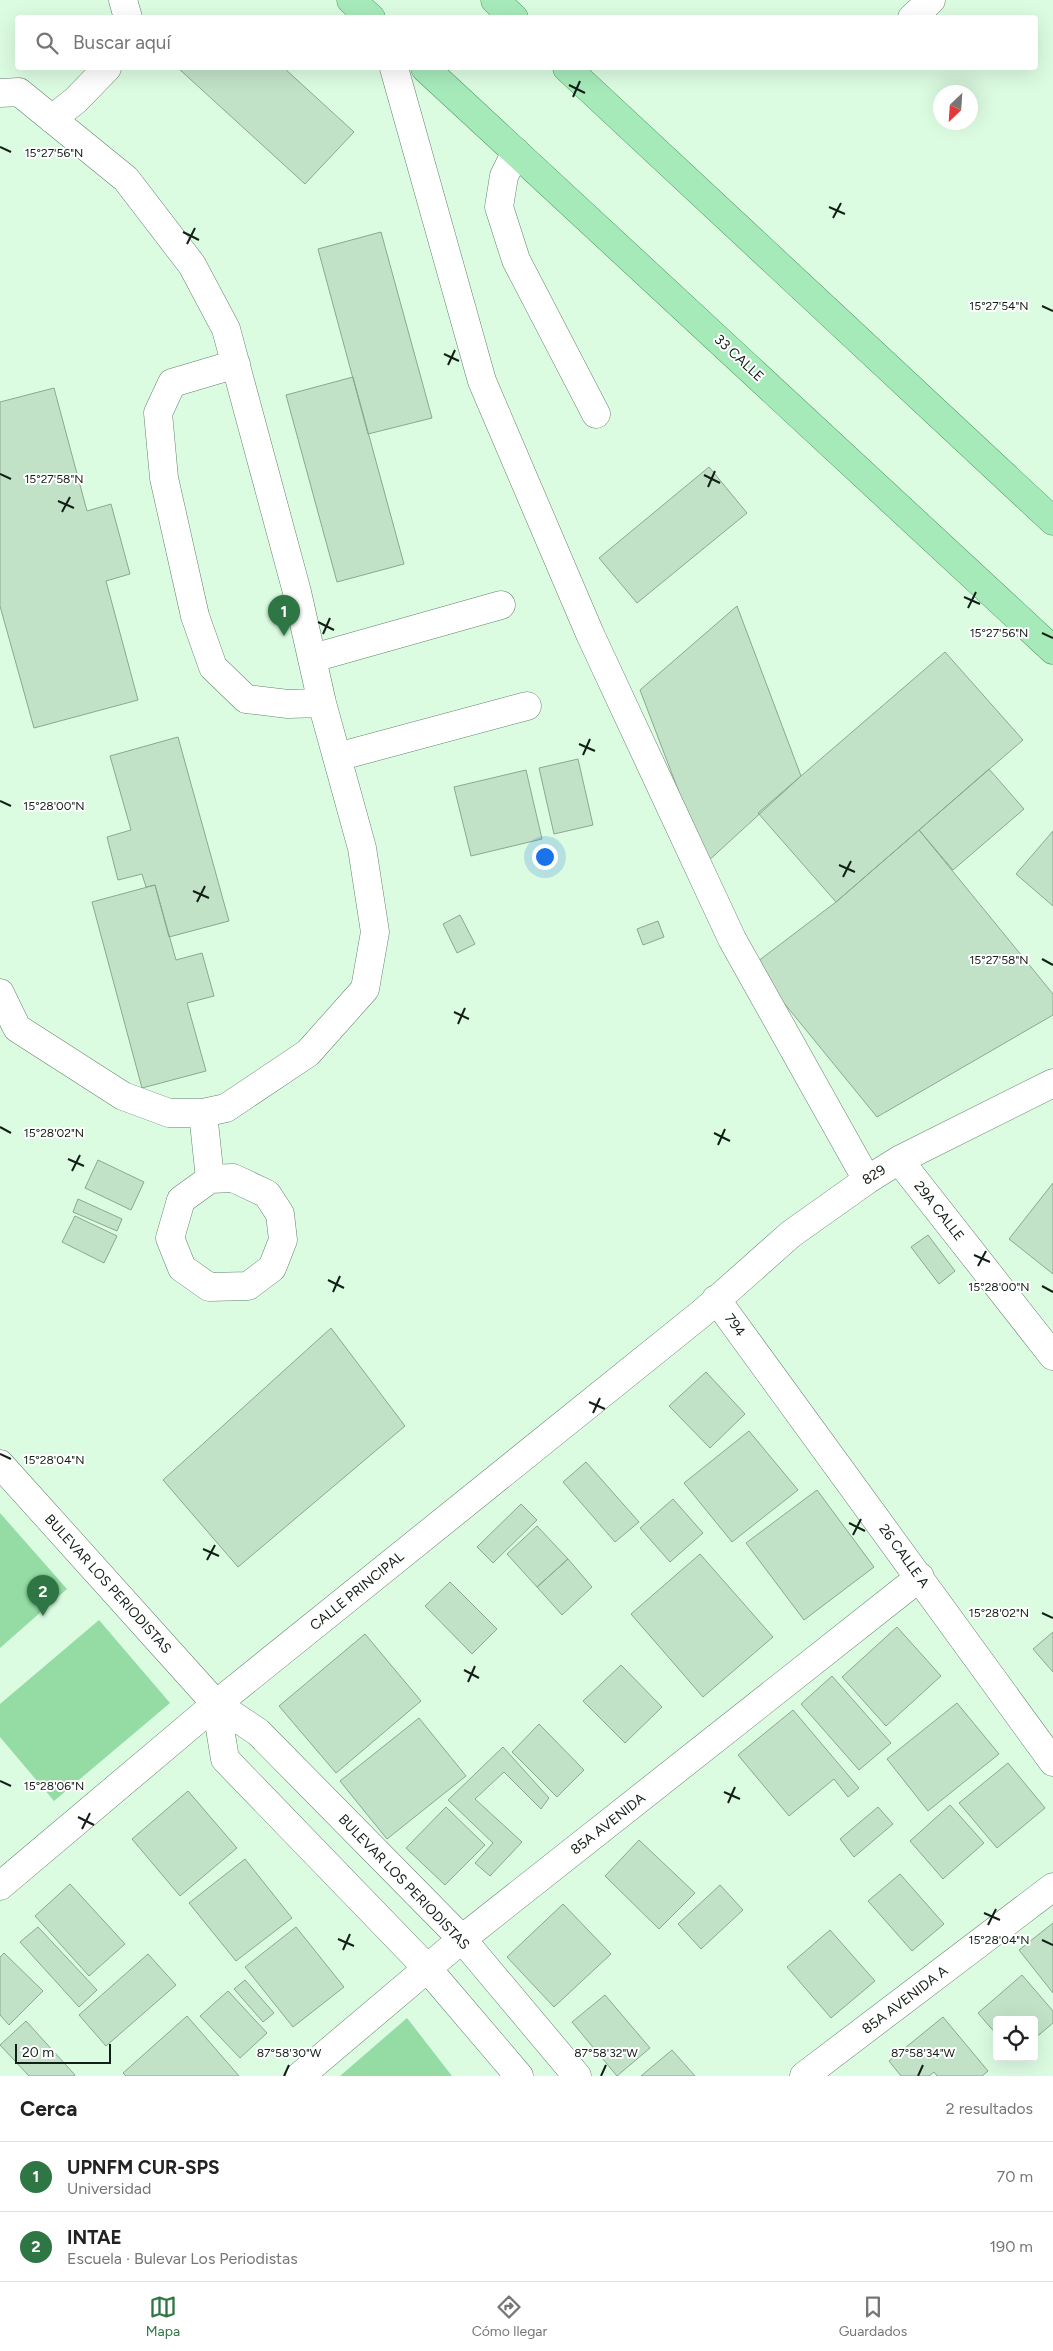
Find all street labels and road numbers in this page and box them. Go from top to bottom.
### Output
street label: 33 CALLE [711,331,767,385]
street label: 829 [859,1161,889,1189]
street label: 29A CALLE [910,1178,968,1244]
street label: 794 [721,1310,749,1340]
street label: BULEVAR LOS PERIODISTAS [41,1511,175,1657]
street label: 26 CALLE A [875,1521,933,1592]
street label: CALLE PRINCIPAL [307,1547,408,1634]
street label: 85A AVENIDA [567,1789,649,1858]
street label: BULEVAR LOS PERIODISTAS [335,1811,473,1953]
street label: 85A AVENIDA A [859,1962,952,2038]

